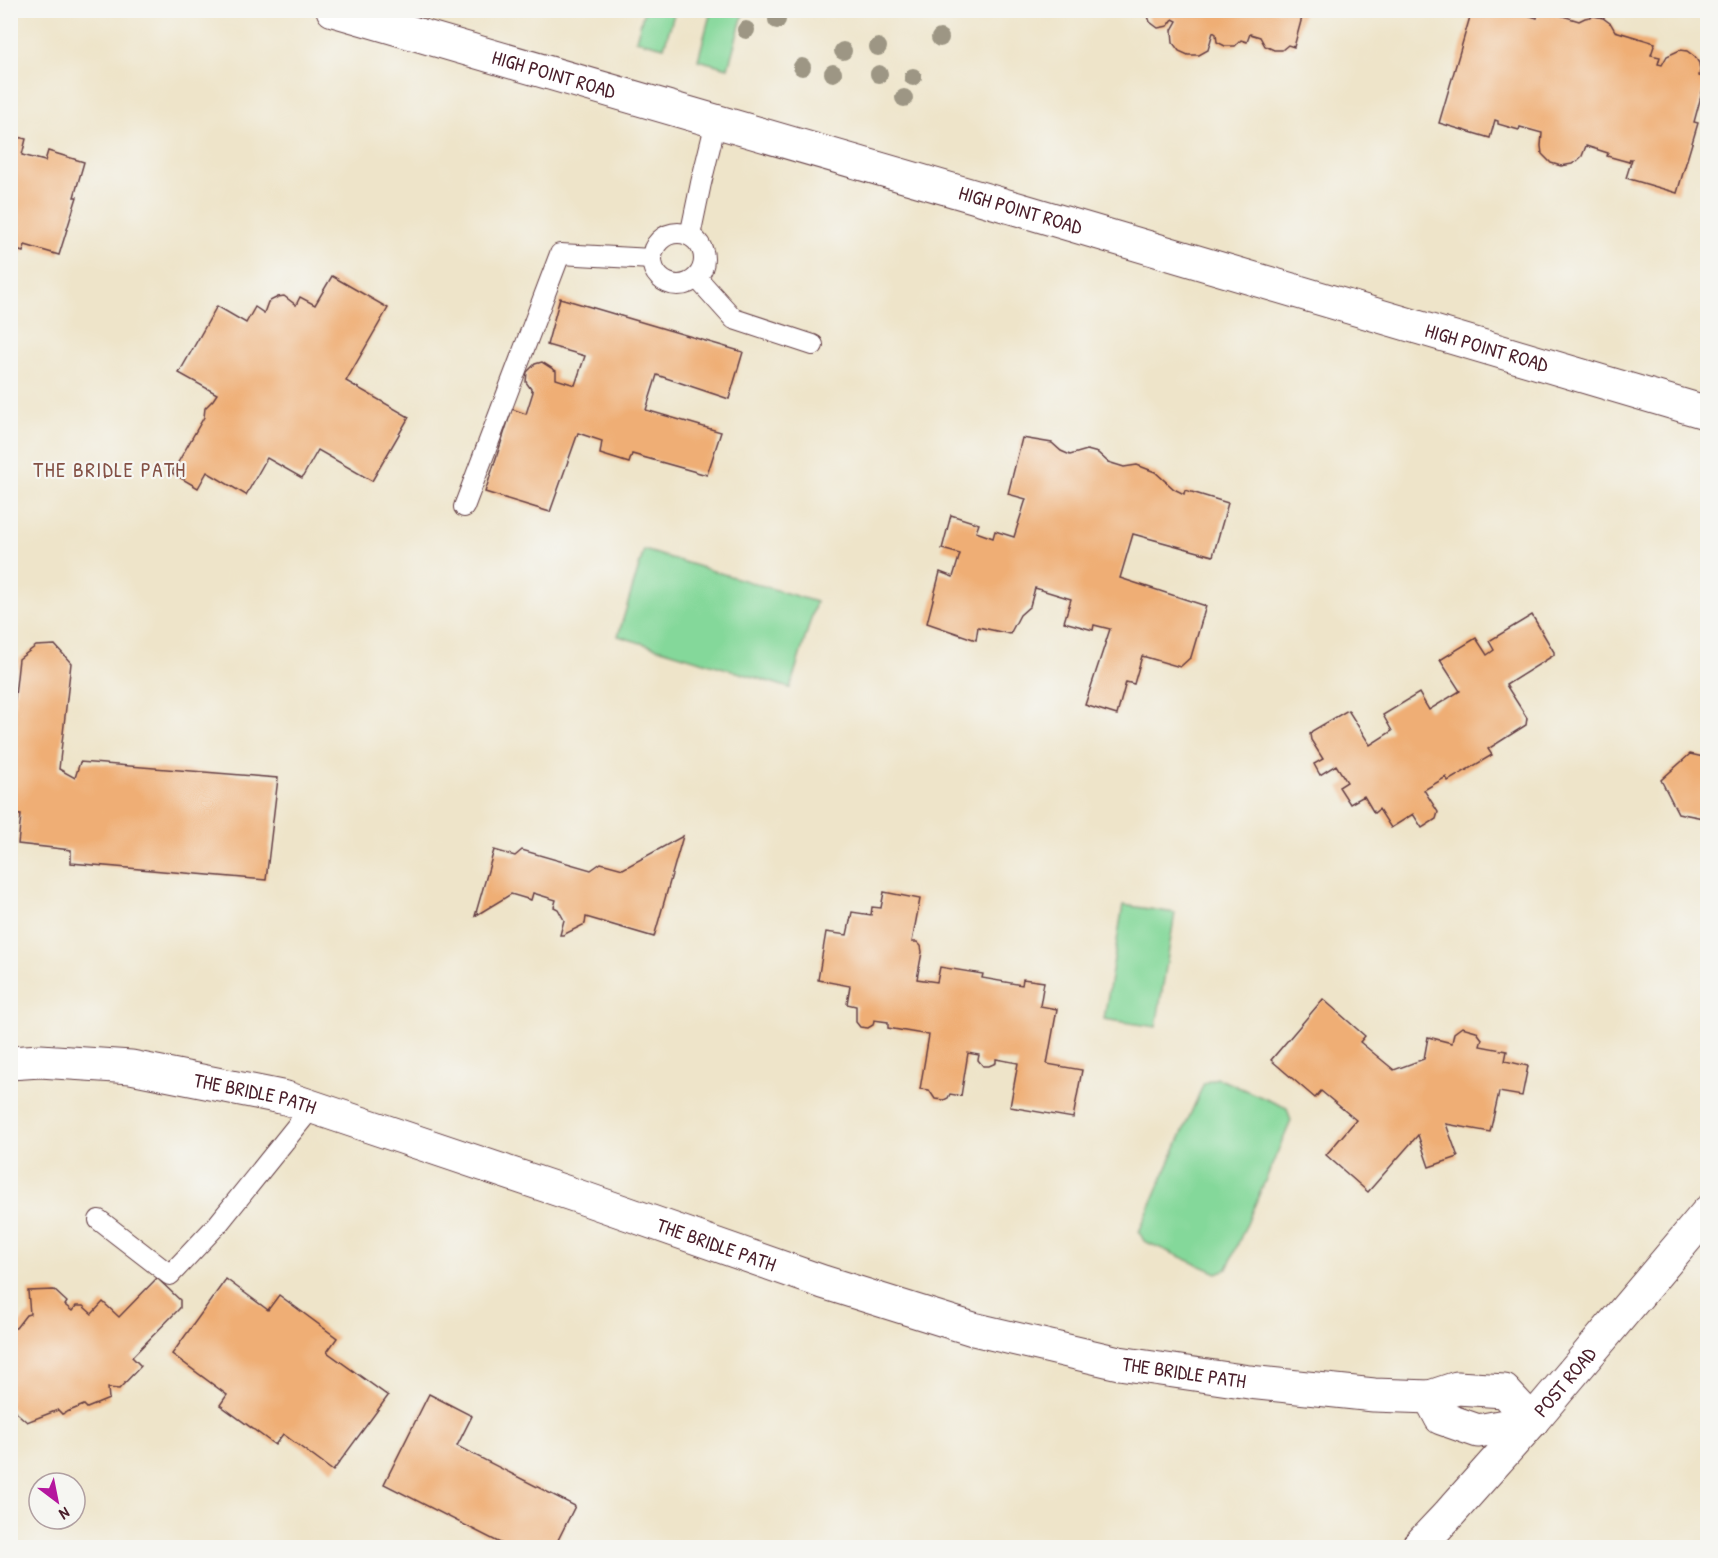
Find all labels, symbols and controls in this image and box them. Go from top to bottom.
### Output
street label: HIGH POINT ROAD [489,43,619,105]
street label: HIGH POINT ROAD [956,179,1086,240]
street label: HIGH POINT ROAD [1422,316,1552,378]
district label: THE BRIDLE PATH [33,455,187,484]
street label: THE BRIDLE PATH [192,1066,320,1120]
street label: THE BRIDLE PATH [653,1211,780,1278]
street label: POST ROAD [1527,1341,1602,1422]
street label: THE BRIDLE PATH [1121,1350,1248,1394]
north arrow [27,1471,87,1531]
text: N [55,1502,74,1526]

